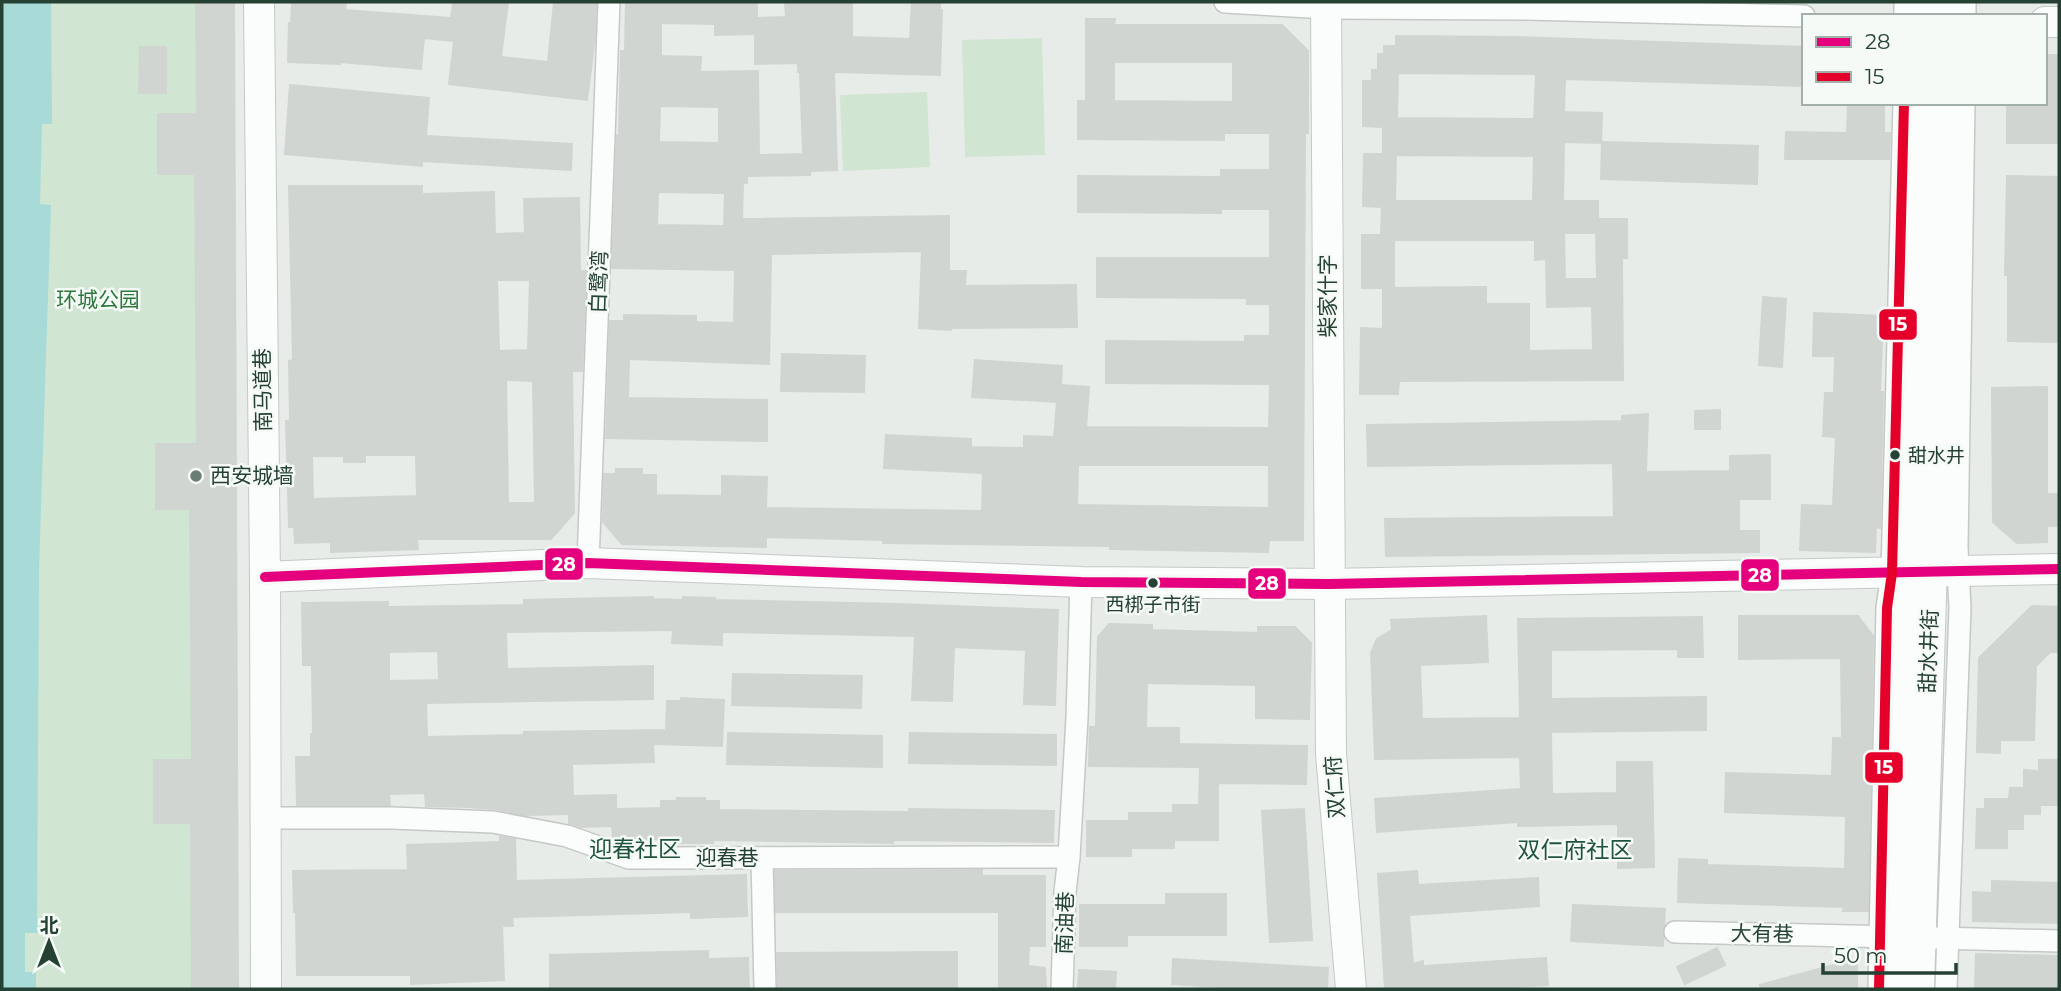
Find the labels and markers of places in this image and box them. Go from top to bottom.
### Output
place label: 甜水井 [1908,444,1965,467]
marker: 甜水井 [1888,448,1902,462]
place label: 西安城墙 [210,463,294,488]
marker: 西安城墙 [188,468,204,484]
marker: 西梆子市街 [1146,576,1160,590]
place label: 西梆子市街 [1105,593,1201,616]

